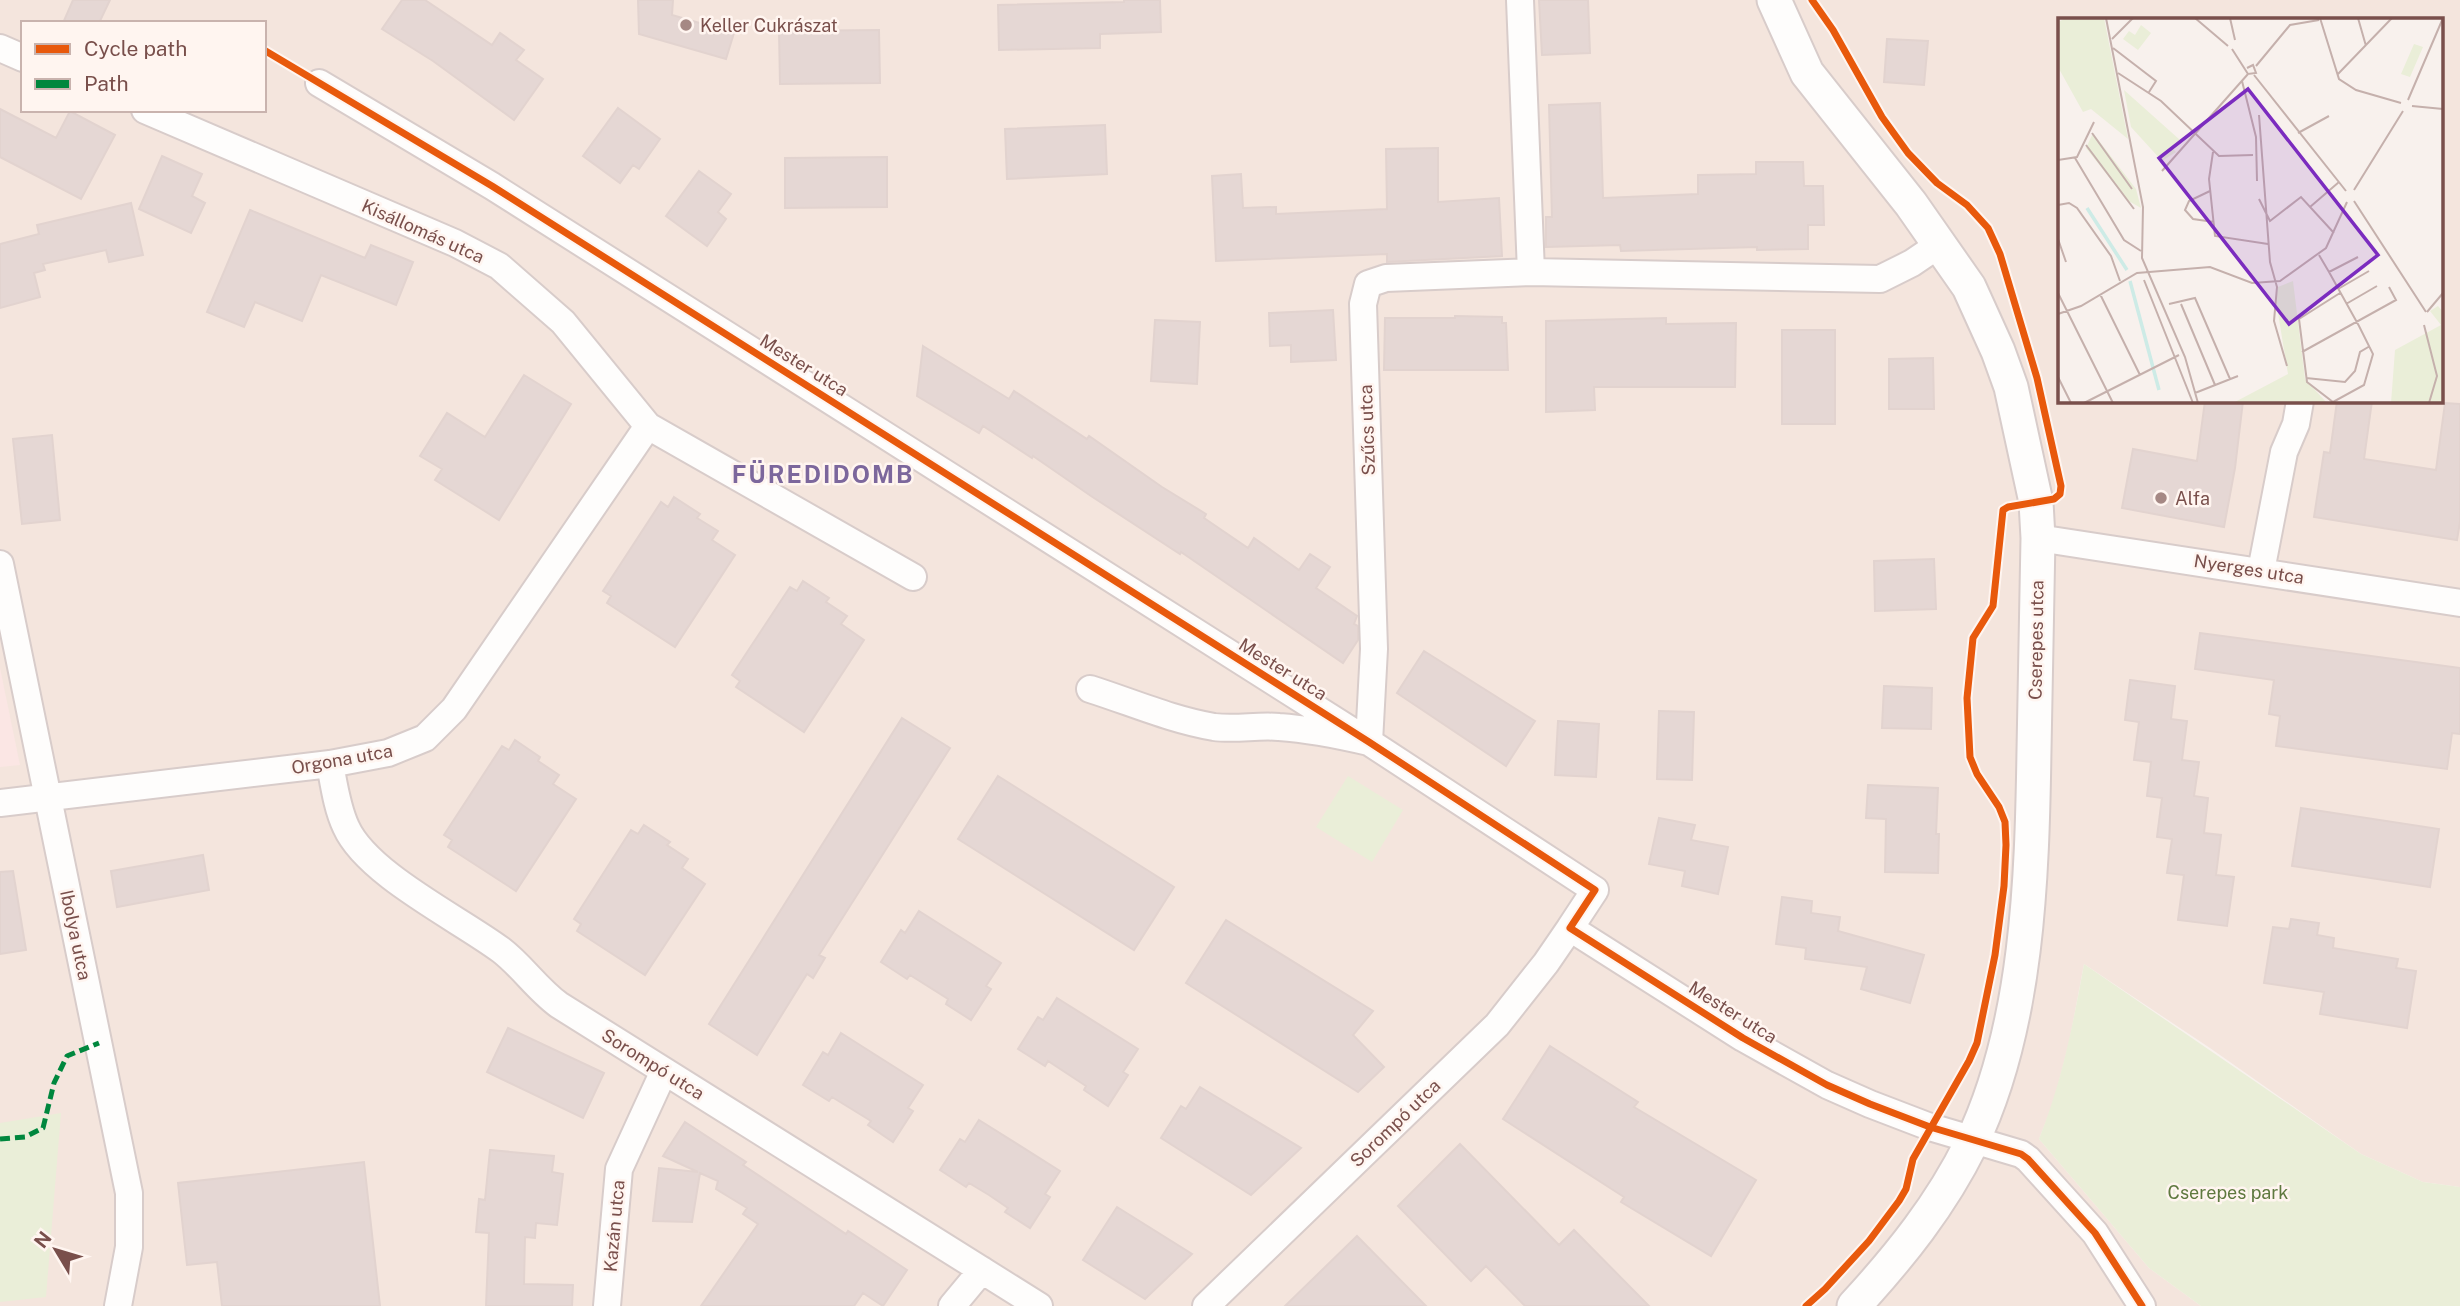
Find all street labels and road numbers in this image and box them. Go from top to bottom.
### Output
street label: Kisállomás utca [359,195,487,267]
street label: Mester utca [756,330,852,400]
street label: Szűcs utca [1355,384,1379,476]
street label: Nyerges utca [2192,550,2306,588]
street label: Cserepes utca [2024,580,2048,700]
street label: Mester utca [1235,634,1331,704]
street label: Orgona utca [290,740,394,778]
street label: Ibolya utca [56,888,96,982]
street label: Mester utca [1685,977,1781,1047]
street label: Sorompó utca [598,1024,708,1104]
street label: Sorompó utca [1346,1075,1444,1171]
street label: Kazán utca [600,1179,628,1273]

